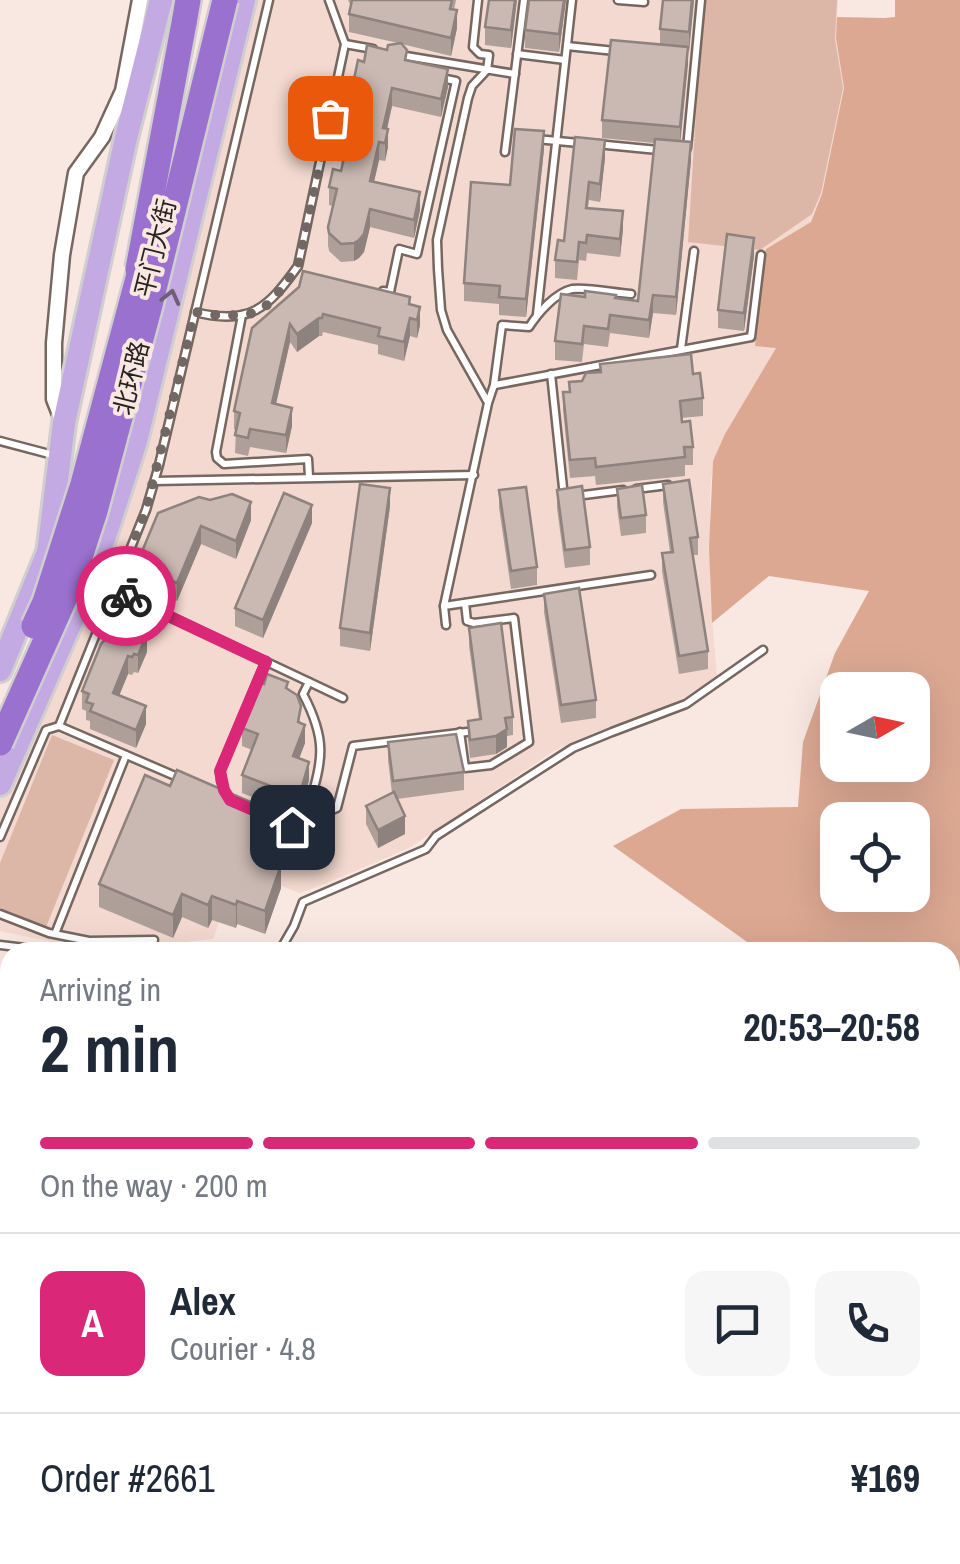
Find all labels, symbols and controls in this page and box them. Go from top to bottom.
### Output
pin [288,76,373,161]
icon: bag [303,91,358,146]
street label: 平门大街 [126,195,184,301]
one-way arrow [159,289,180,306]
street label: 北环路 [105,337,157,419]
courier [76,546,176,646]
icon: bike [99,569,154,624]
north arrow [820,672,930,782]
map controls [820,672,930,912]
pin [250,785,335,870]
icon: home [265,800,320,855]
button: locate [820,802,930,912]
text: Arriving in [40,968,161,1011]
text: 20:53–20:58 [743,1002,920,1053]
text: 2 min [40,1005,179,1092]
text: On the way · 200 m [40,1164,268,1207]
button: chat [685,1271,790,1376]
button: phone [815,1271,920,1376]
text: Alex [170,1276,236,1327]
text: A [81,1298,104,1349]
text: Courier · 4.8 [170,1327,316,1370]
text: Order #2661 [40,1453,215,1504]
text: ¥169 [851,1453,920,1504]

